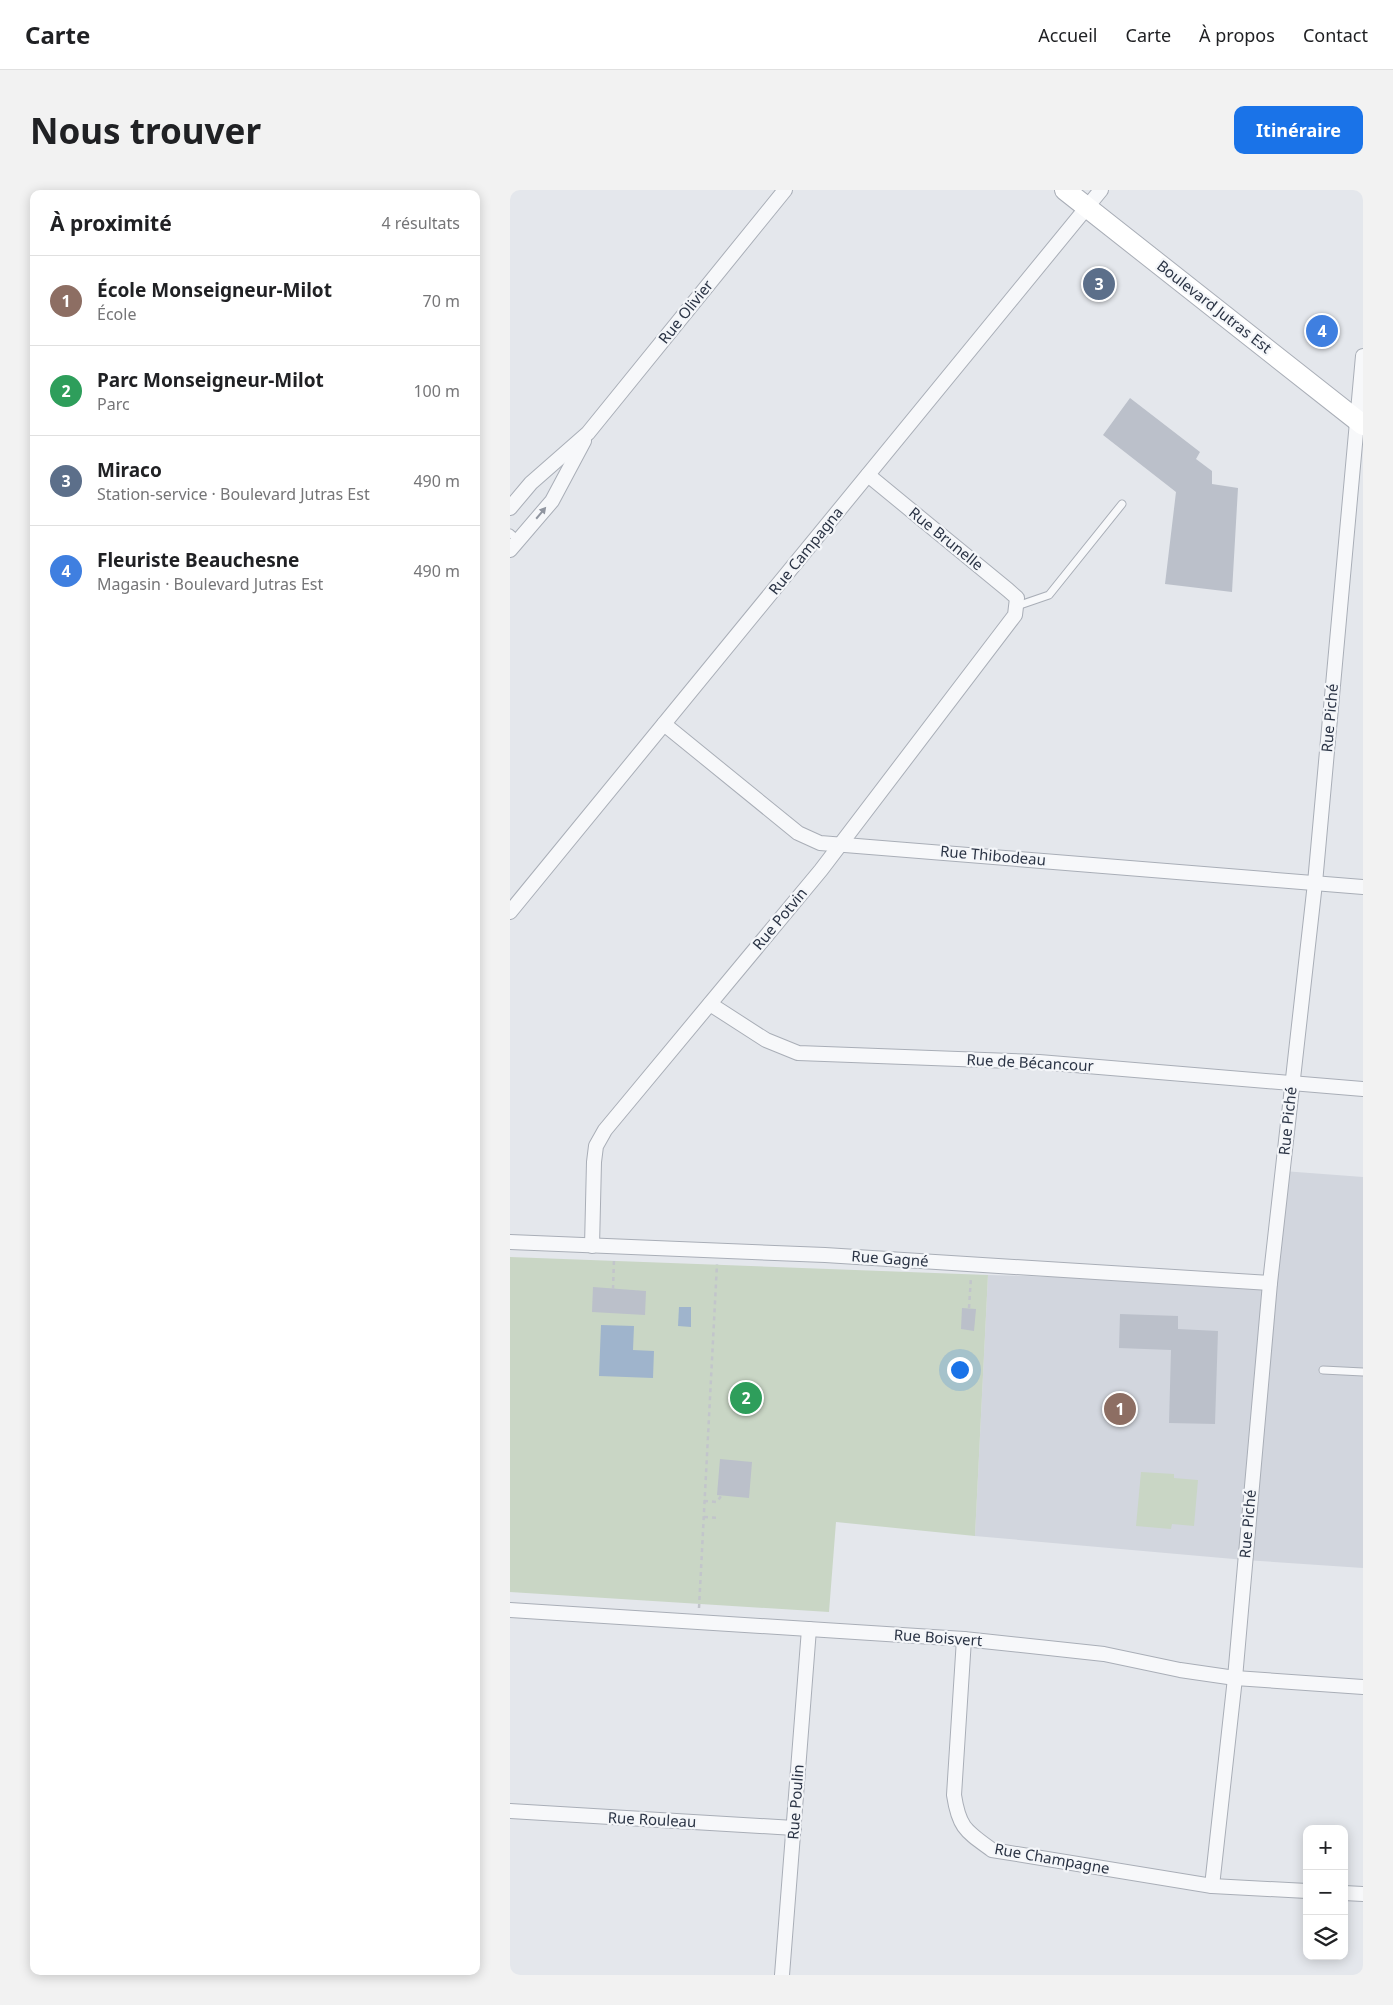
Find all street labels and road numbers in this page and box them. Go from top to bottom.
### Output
street label: Boulevard Jutras Est [1153,255,1277,358]
street label: Rue Olivier [653,275,717,347]
street label: Rue Campagna [764,502,847,598]
street label: Rue Brunelle [905,502,988,574]
street label: Rue Piché [1316,683,1342,753]
street label: Rue Thibodeau [939,840,1047,870]
street label: Rue Potvin [747,883,811,954]
street label: Rue de Bécancour [966,1049,1094,1075]
street label: Rue Piché [1273,1086,1301,1156]
street label: Rue Gagné [851,1245,929,1271]
street label: Rue Piché [1234,1489,1260,1559]
street label: Rue Boisvert [893,1624,984,1650]
street label: Rue Poulin [782,1764,808,1840]
street label: Rue Rouleau [607,1807,697,1831]
street label: Rue Champagne [993,1838,1111,1878]

